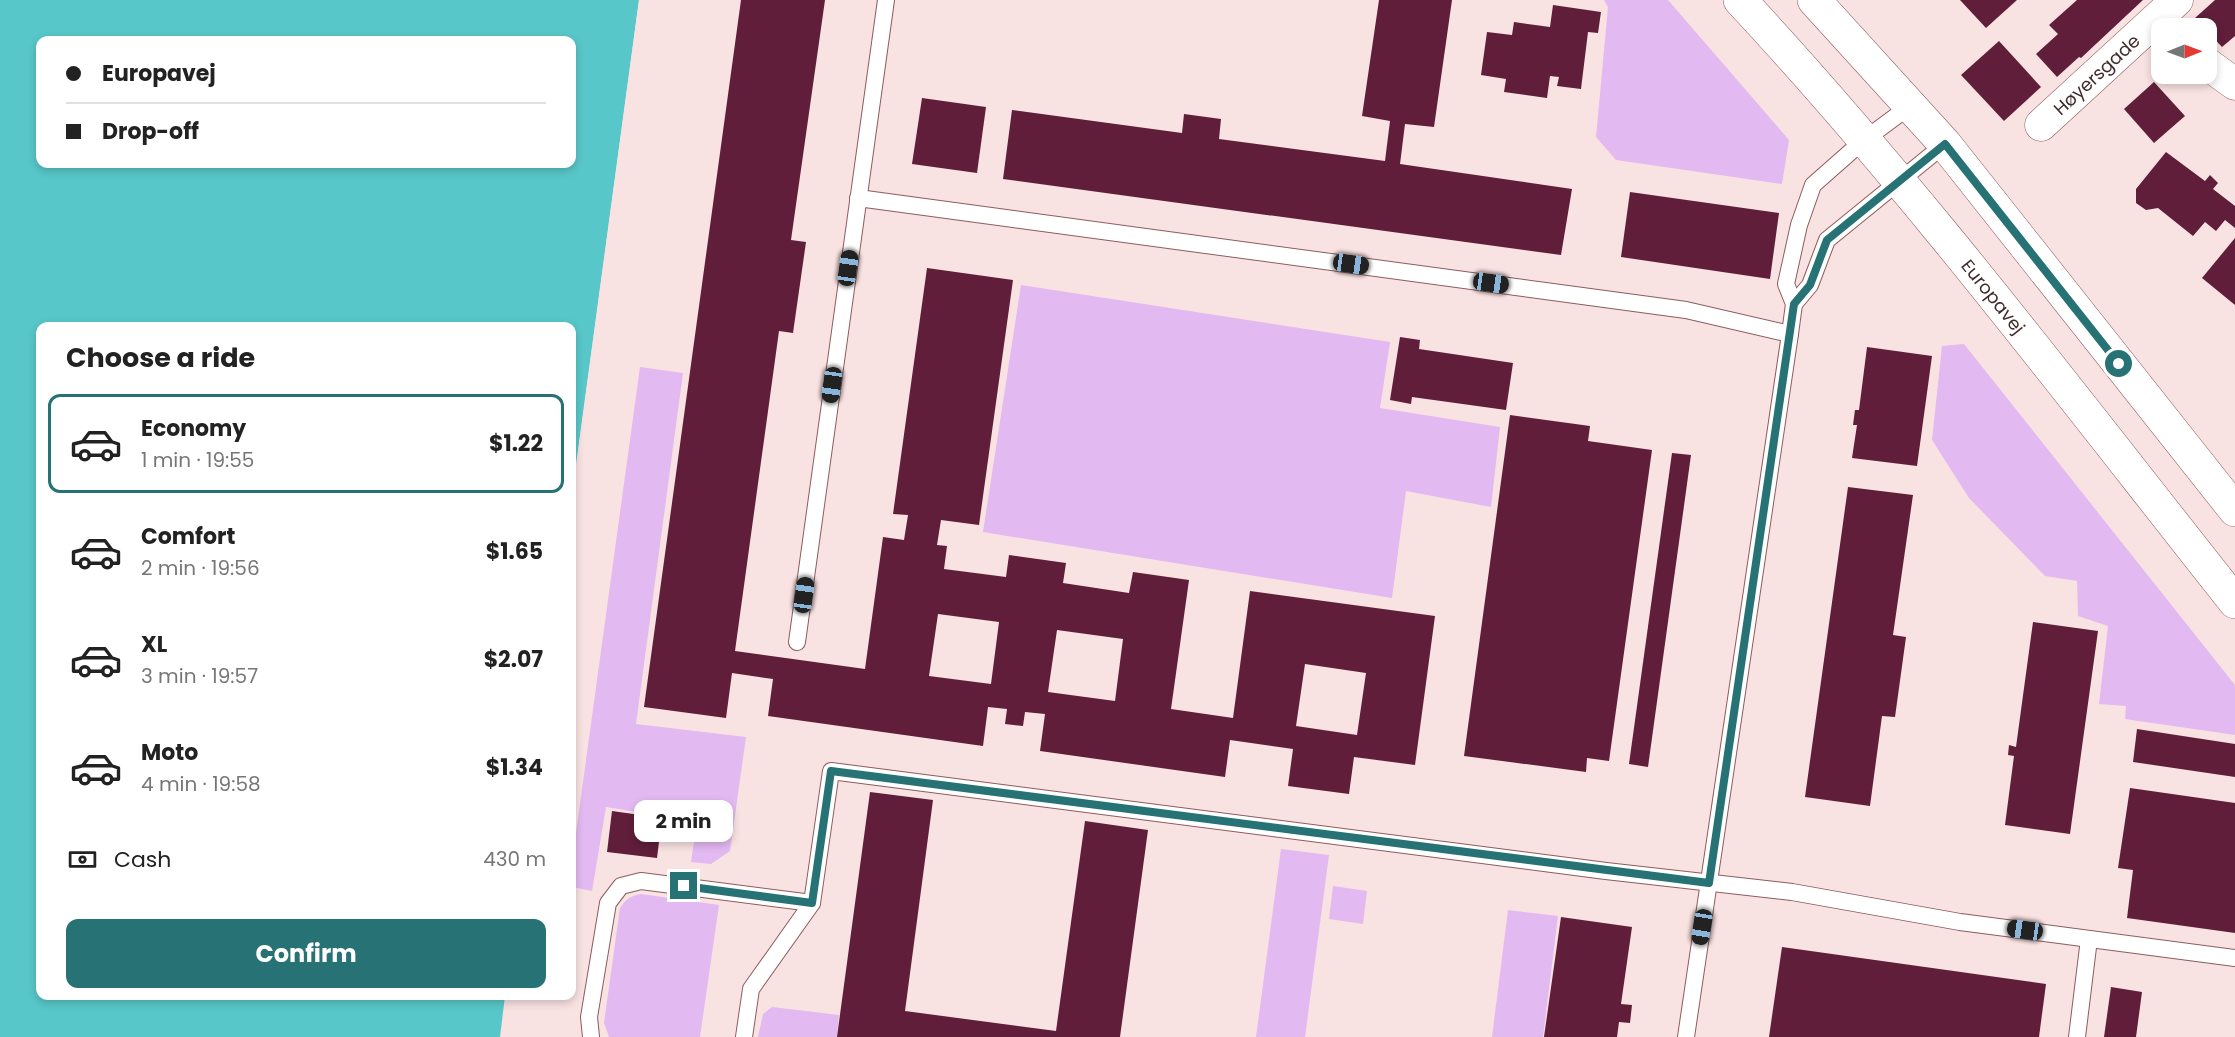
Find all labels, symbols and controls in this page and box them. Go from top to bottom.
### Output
north arrow [2151,18,2217,84]
map controls [2151,18,2217,84]
street label: Høyersgade [2048,28,2145,120]
text: Europavej [102,58,216,89]
text: Drop-off [102,116,199,147]
car [837,249,859,287]
car [1332,253,1370,275]
street label: Europavej [1956,254,2031,339]
car [1472,272,1510,294]
text: Choose a ride [66,339,255,376]
route start [2105,350,2132,377]
car [821,366,843,404]
text: Economy [141,413,246,444]
icon: car [69,417,123,471]
text: $1.22 [489,428,543,459]
text: 1 min · 19:55 [141,446,254,474]
text: Comfort [141,521,235,552]
icon: car [69,525,123,579]
text: $1.65 [486,536,543,567]
text: 2 min · 19:56 [141,554,260,582]
car [793,576,815,614]
text: XL [141,629,167,660]
icon: car [69,633,123,687]
text: $2.07 [484,644,543,675]
text: 3 min · 19:57 [141,662,258,690]
text: Moto [141,737,198,768]
icon: car [69,741,123,795]
text: $1.34 [486,752,543,783]
text: 4 min · 19:58 [141,770,261,798]
callout: 2 min [634,799,734,841]
text: 2 min [655,807,712,835]
icon: cash [66,843,99,876]
text: Cash [114,844,171,875]
text: 430 m [483,845,546,873]
route end [670,872,697,899]
car [1690,908,1714,946]
button: Confirm [66,919,546,988]
car [2006,919,2044,941]

